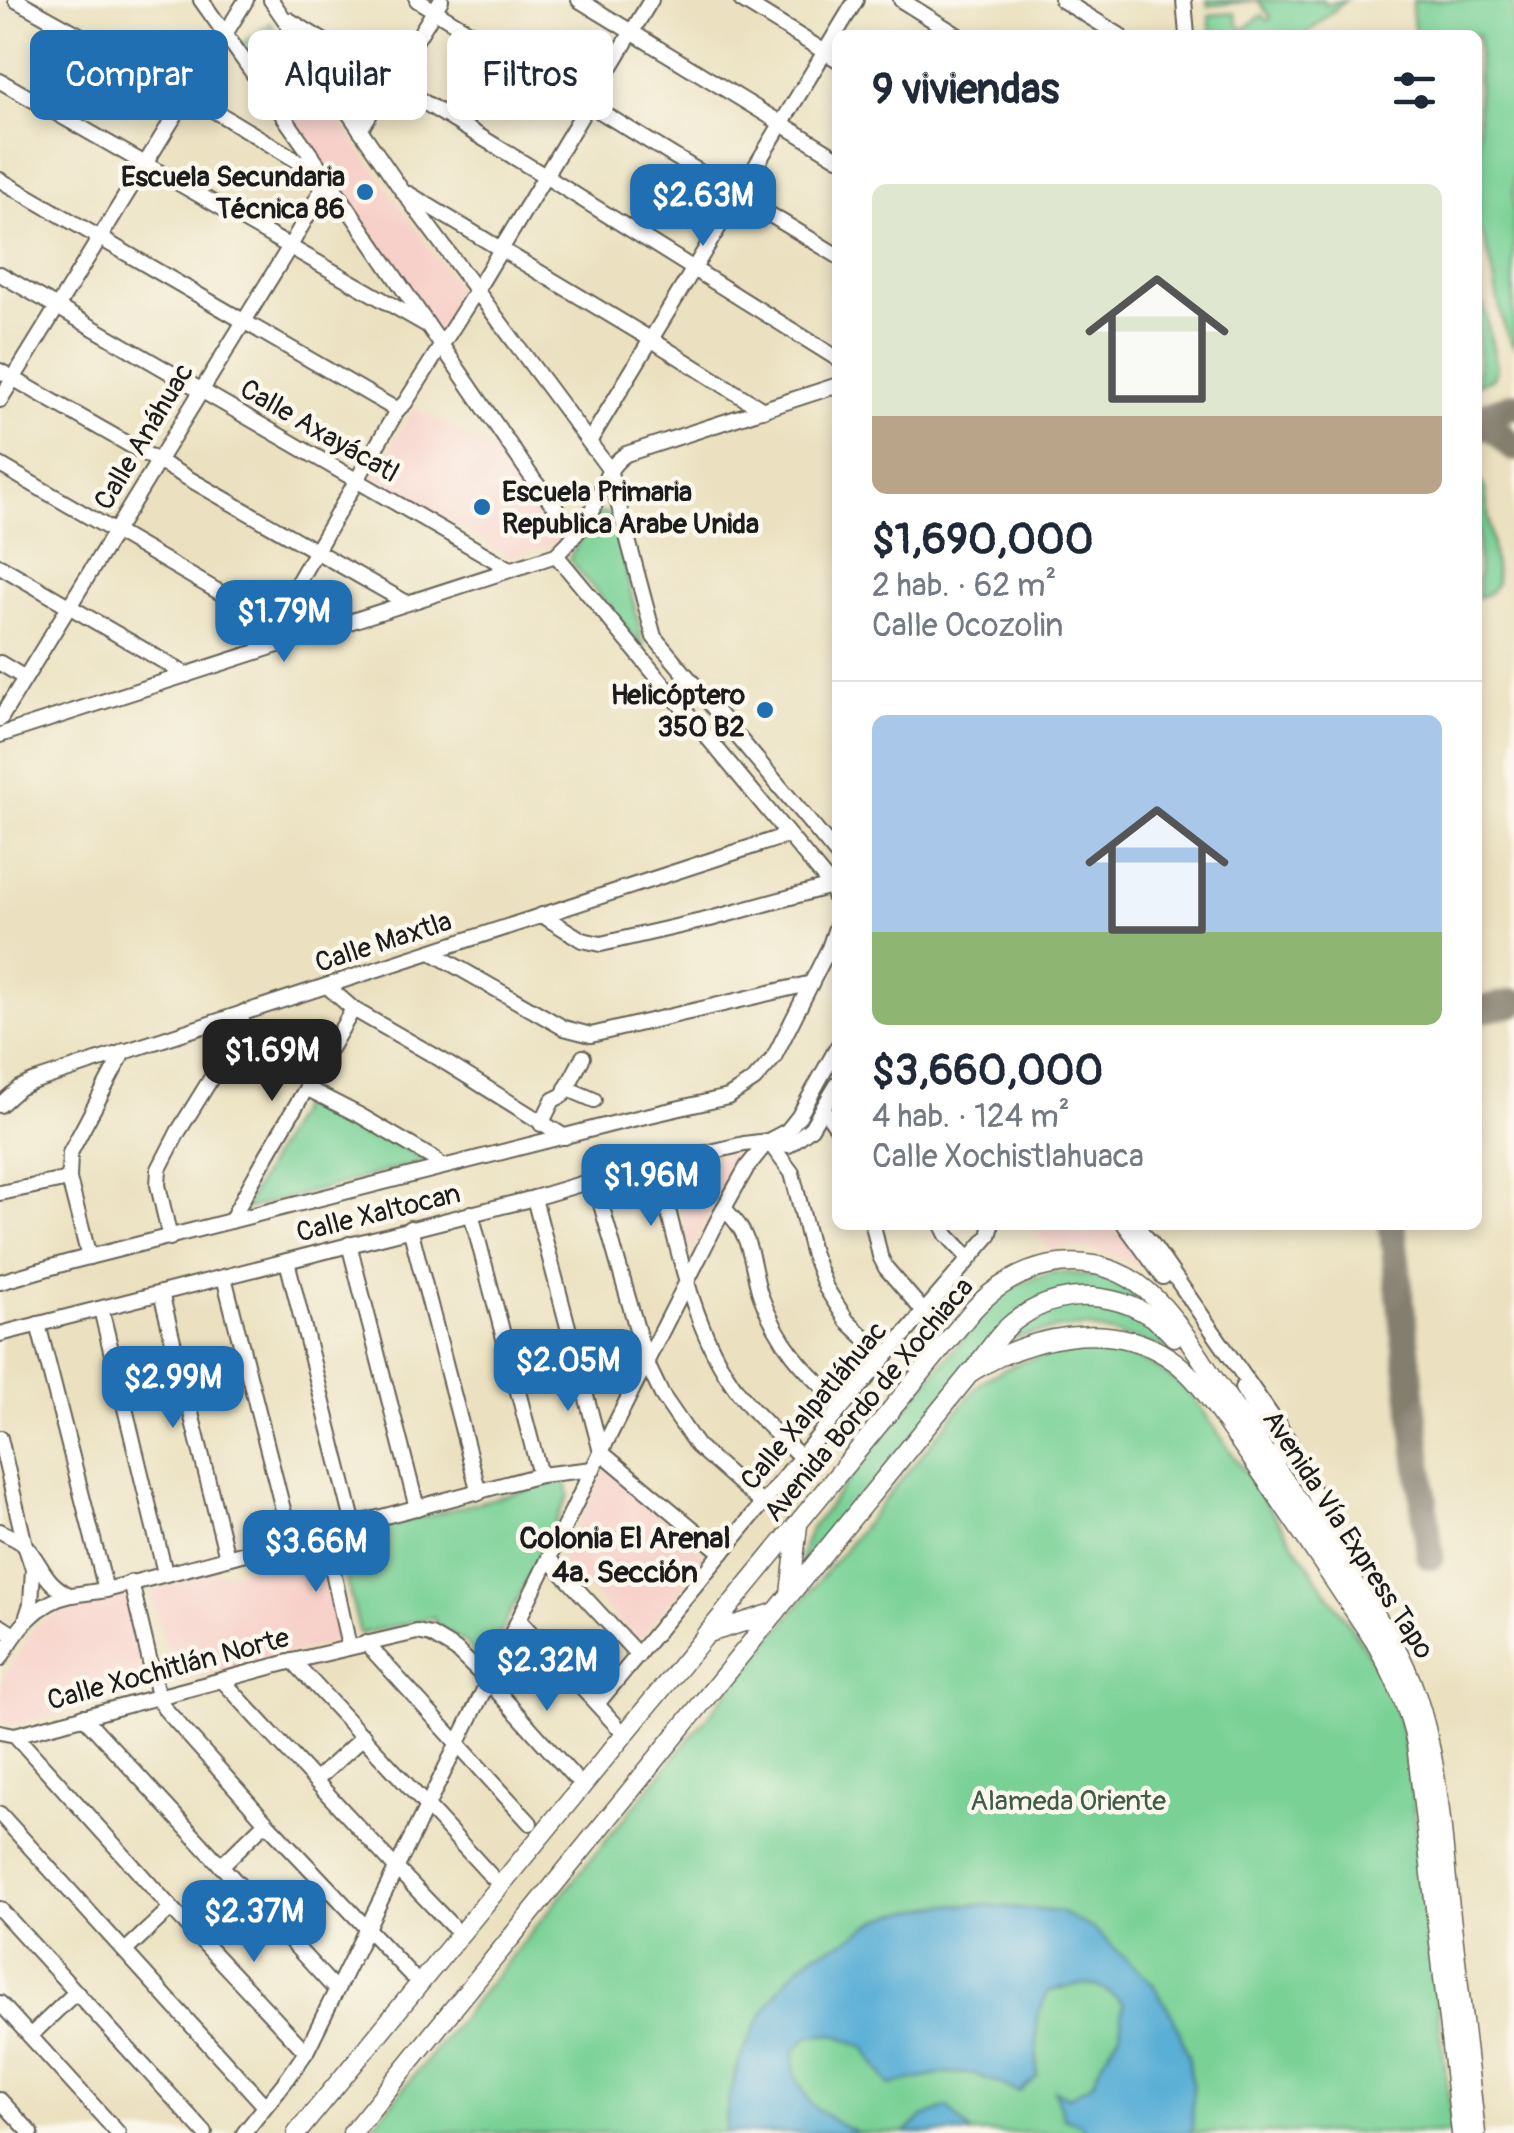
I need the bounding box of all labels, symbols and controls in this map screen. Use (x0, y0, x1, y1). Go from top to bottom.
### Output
chip: Comprar (30, 30, 228, 120)
chip: Alquilar (248, 30, 427, 120)
chip: Filtros (447, 30, 613, 120)
icon: filters (1387, 63, 1442, 118)
text: 9 viviendas (872, 64, 1059, 116)
place label: Escuela Secundaria Técnica 86 (121, 160, 345, 227)
pin: $2.63M (622, 164, 784, 249)
text: $2.63M (652, 176, 754, 216)
marker: Escuela Secundaria Técnica 86 (354, 181, 376, 203)
icon: home (1067, 249, 1247, 429)
street label: Calle Anáhuac (87, 357, 202, 517)
street label: Calle Axayácatl (233, 372, 405, 491)
place label: Escuela Primaria Republica Arabe Unida (502, 475, 759, 542)
marker: Escuela Primaria Republica Arabe Unida (471, 496, 493, 518)
text: $1,690,000 (872, 514, 1093, 566)
text: 2 hab. · 62 m² (872, 566, 1056, 606)
pin: $1.79M (203, 580, 365, 665)
text: $1.79M (237, 592, 331, 632)
text: Calle Ocozolin (872, 606, 1063, 646)
place label: Helicóptero 350 B2 (611, 678, 745, 745)
marker: Helicóptero 350 B2 (754, 699, 776, 721)
icon: home (1067, 780, 1247, 960)
street label: Calle Maxtla (311, 904, 456, 981)
pin: $1.69M (191, 1019, 353, 1104)
text: $1.69M (224, 1031, 320, 1071)
text: $3,660,000 (872, 1045, 1103, 1097)
text: 4 hab. · 124 m² (872, 1097, 1070, 1137)
text: Calle Xochistlahuaca (872, 1137, 1144, 1177)
pin: $1.96M (570, 1144, 732, 1229)
text: $1.96M (603, 1156, 699, 1196)
street label: Calle Xaltocan (293, 1176, 464, 1251)
street label: Avenida Bordo de Xochiaca (757, 1271, 982, 1529)
street label: Calle Xalpatláhuac (733, 1314, 895, 1498)
pin: $2.05M (487, 1329, 649, 1414)
text: $2.05M (516, 1341, 620, 1381)
pin: $2.99M (92, 1346, 254, 1431)
text: $2.99M (124, 1358, 222, 1398)
street label: Avenida Vía Express Tapo (1254, 1404, 1441, 1666)
pin: $3.66M (235, 1510, 397, 1595)
district label: Colonia El Arenal 4a. Sección (519, 1520, 731, 1591)
text: $3.66M (265, 1522, 367, 1562)
street label: Calle Xochitlán Norte (44, 1620, 293, 1719)
pin: $2.32M (466, 1629, 628, 1714)
text: $2.32M (496, 1641, 598, 1681)
park label: Alameda Oriente (970, 1784, 1166, 1819)
pin: $2.37M (173, 1880, 335, 1965)
text: $2.37M (204, 1892, 304, 1932)

